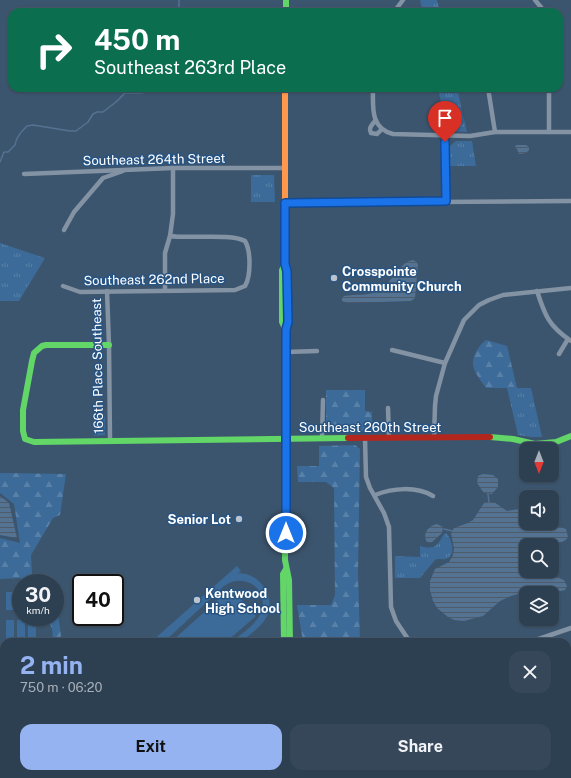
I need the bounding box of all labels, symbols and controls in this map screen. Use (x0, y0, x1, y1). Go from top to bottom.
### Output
text: 450 m (94, 23, 180, 56)
icon: right (28, 24, 80, 76)
text: Southeast 263rd Place (94, 57, 286, 78)
pin (428, 101, 462, 142)
icon: arrive (434, 107, 456, 129)
street label: Southeast 264th Street (82, 151, 226, 168)
place label: Crosspointe Community Church (342, 264, 462, 294)
street label: Southeast 262nd Place (83, 271, 225, 288)
marker: Crosspointe Community Church (329, 273, 339, 283)
street label: 166th Place Southeast (89, 298, 106, 434)
street label: Southeast 260th Street (299, 420, 441, 435)
north arrow (519, 442, 559, 482)
map controls (519, 442, 559, 626)
button: sound (519, 490, 559, 530)
place label: Senior Lot (168, 512, 231, 527)
position arrow (265, 512, 307, 554)
marker: Senior Lot (234, 514, 244, 524)
button: search (519, 538, 559, 578)
speed limit sign: 40 (72, 574, 124, 626)
text: 30 (25, 583, 51, 607)
place label: Kentwood High School (205, 586, 280, 616)
button: layers (519, 586, 559, 626)
marker: Kentwood High School (192, 595, 202, 605)
text: km/h (26, 604, 50, 616)
text: 2 min (20, 651, 83, 679)
button: close (509, 651, 551, 693)
text: 750 m · 06:20 (20, 680, 103, 695)
button: Exit (20, 724, 282, 770)
button: Share (290, 724, 551, 770)

